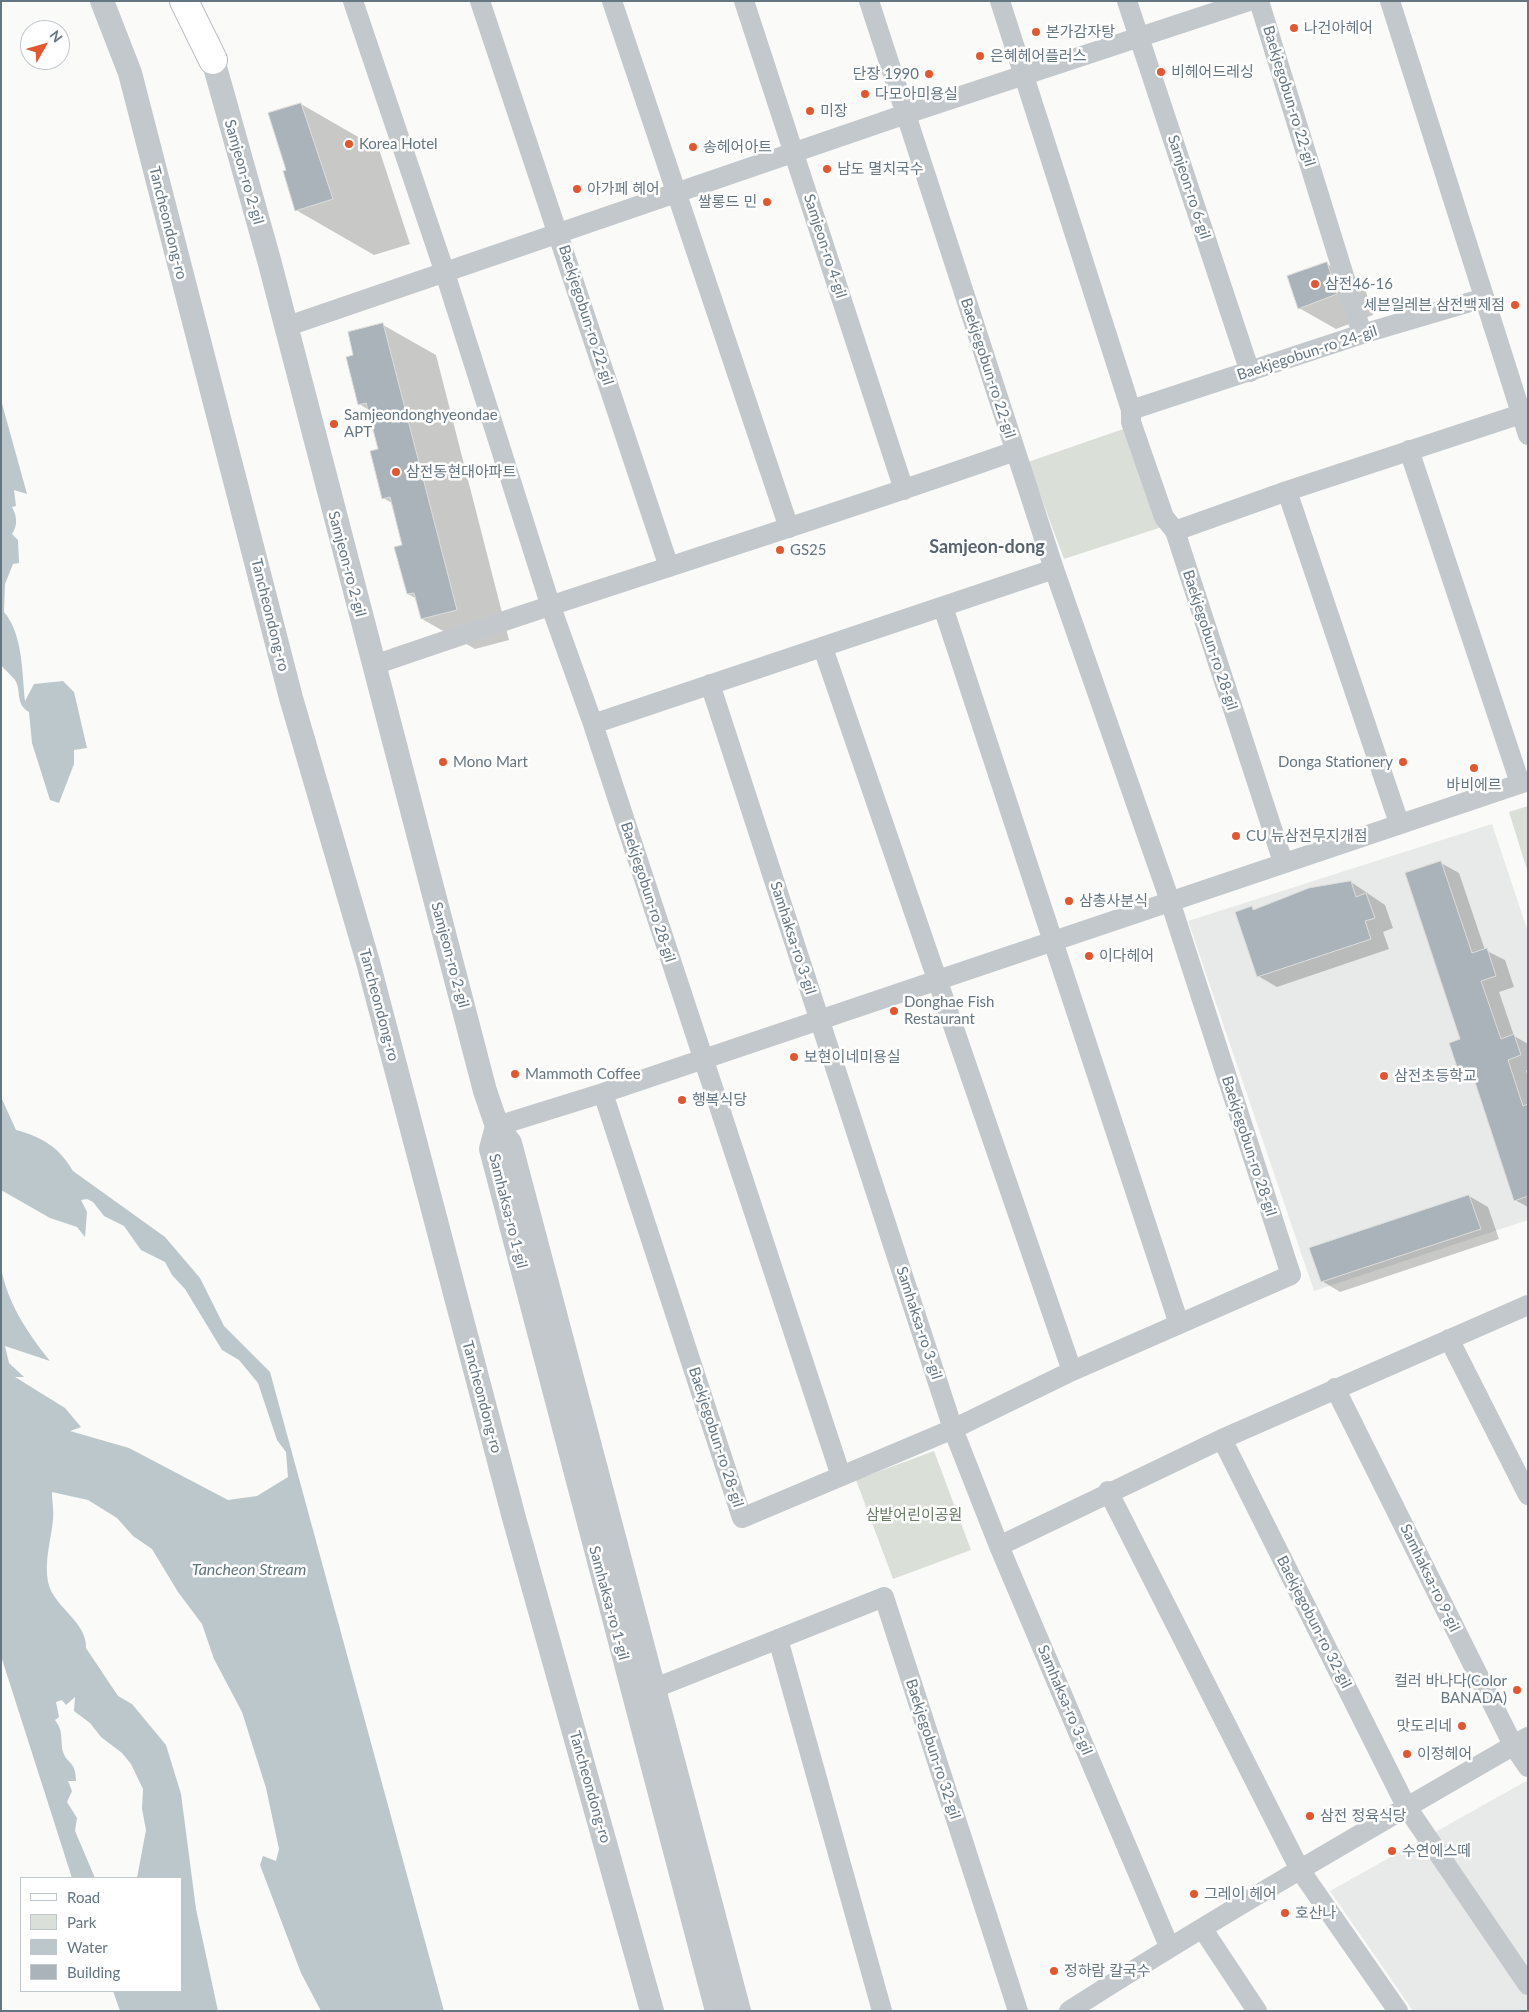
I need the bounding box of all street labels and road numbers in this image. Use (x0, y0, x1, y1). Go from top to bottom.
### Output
street label: Baekjegobun-ro 22-gil (1259, 23, 1319, 169)
street label: Samjeon-ro 2-gil (220, 117, 268, 227)
street label: Samjeon-ro 6-gil (1164, 133, 1214, 241)
street label: Tancheondong-ro (145, 165, 191, 281)
street label: Samjeon-ro 4-gil (800, 192, 850, 300)
street label: Baekjegobun-ro 22-gil (555, 243, 617, 387)
street label: Baekjegobun-ro 22-gil (957, 296, 1019, 440)
street label: Baekjegobun-ro 24-gil (1235, 322, 1379, 384)
street label: Samjeon-ro 2-gil (324, 509, 370, 619)
street label: Tancheondong-ro (247, 557, 293, 673)
street label: Baekjegobun-ro 28-gil (1179, 568, 1241, 712)
street label: Baekjegobun-ro 28-gil (617, 820, 679, 964)
street label: Samhaksa-ro 3-gil (766, 879, 820, 997)
street label: Samjeon-ro 2-gil (427, 900, 473, 1010)
street label: Tancheondong-ro (355, 947, 403, 1063)
street label: Baekjegobun-ro 28-gil (1218, 1074, 1280, 1218)
street label: Samhaksa-ro 1-gil (485, 1152, 531, 1270)
street label: Samhaksa-ro 3-gil (892, 1264, 946, 1382)
street label: Tancheondong-ro (458, 1339, 506, 1455)
street label: Baekjegobun-ro 28-gil (685, 1365, 747, 1509)
street label: Samhaksa-ro 9-gil (1396, 1521, 1464, 1635)
street label: Samhaksa-ro 1-gil (585, 1544, 633, 1662)
street label: Baekjegobun-ro 32-gil (1273, 1553, 1355, 1691)
street label: Samhaksa-ro 3-gil (1034, 1642, 1096, 1758)
street label: Baekjegobun-ro 32-gil (902, 1677, 964, 1821)
street label: Tancheondong-ro (565, 1729, 615, 1845)

